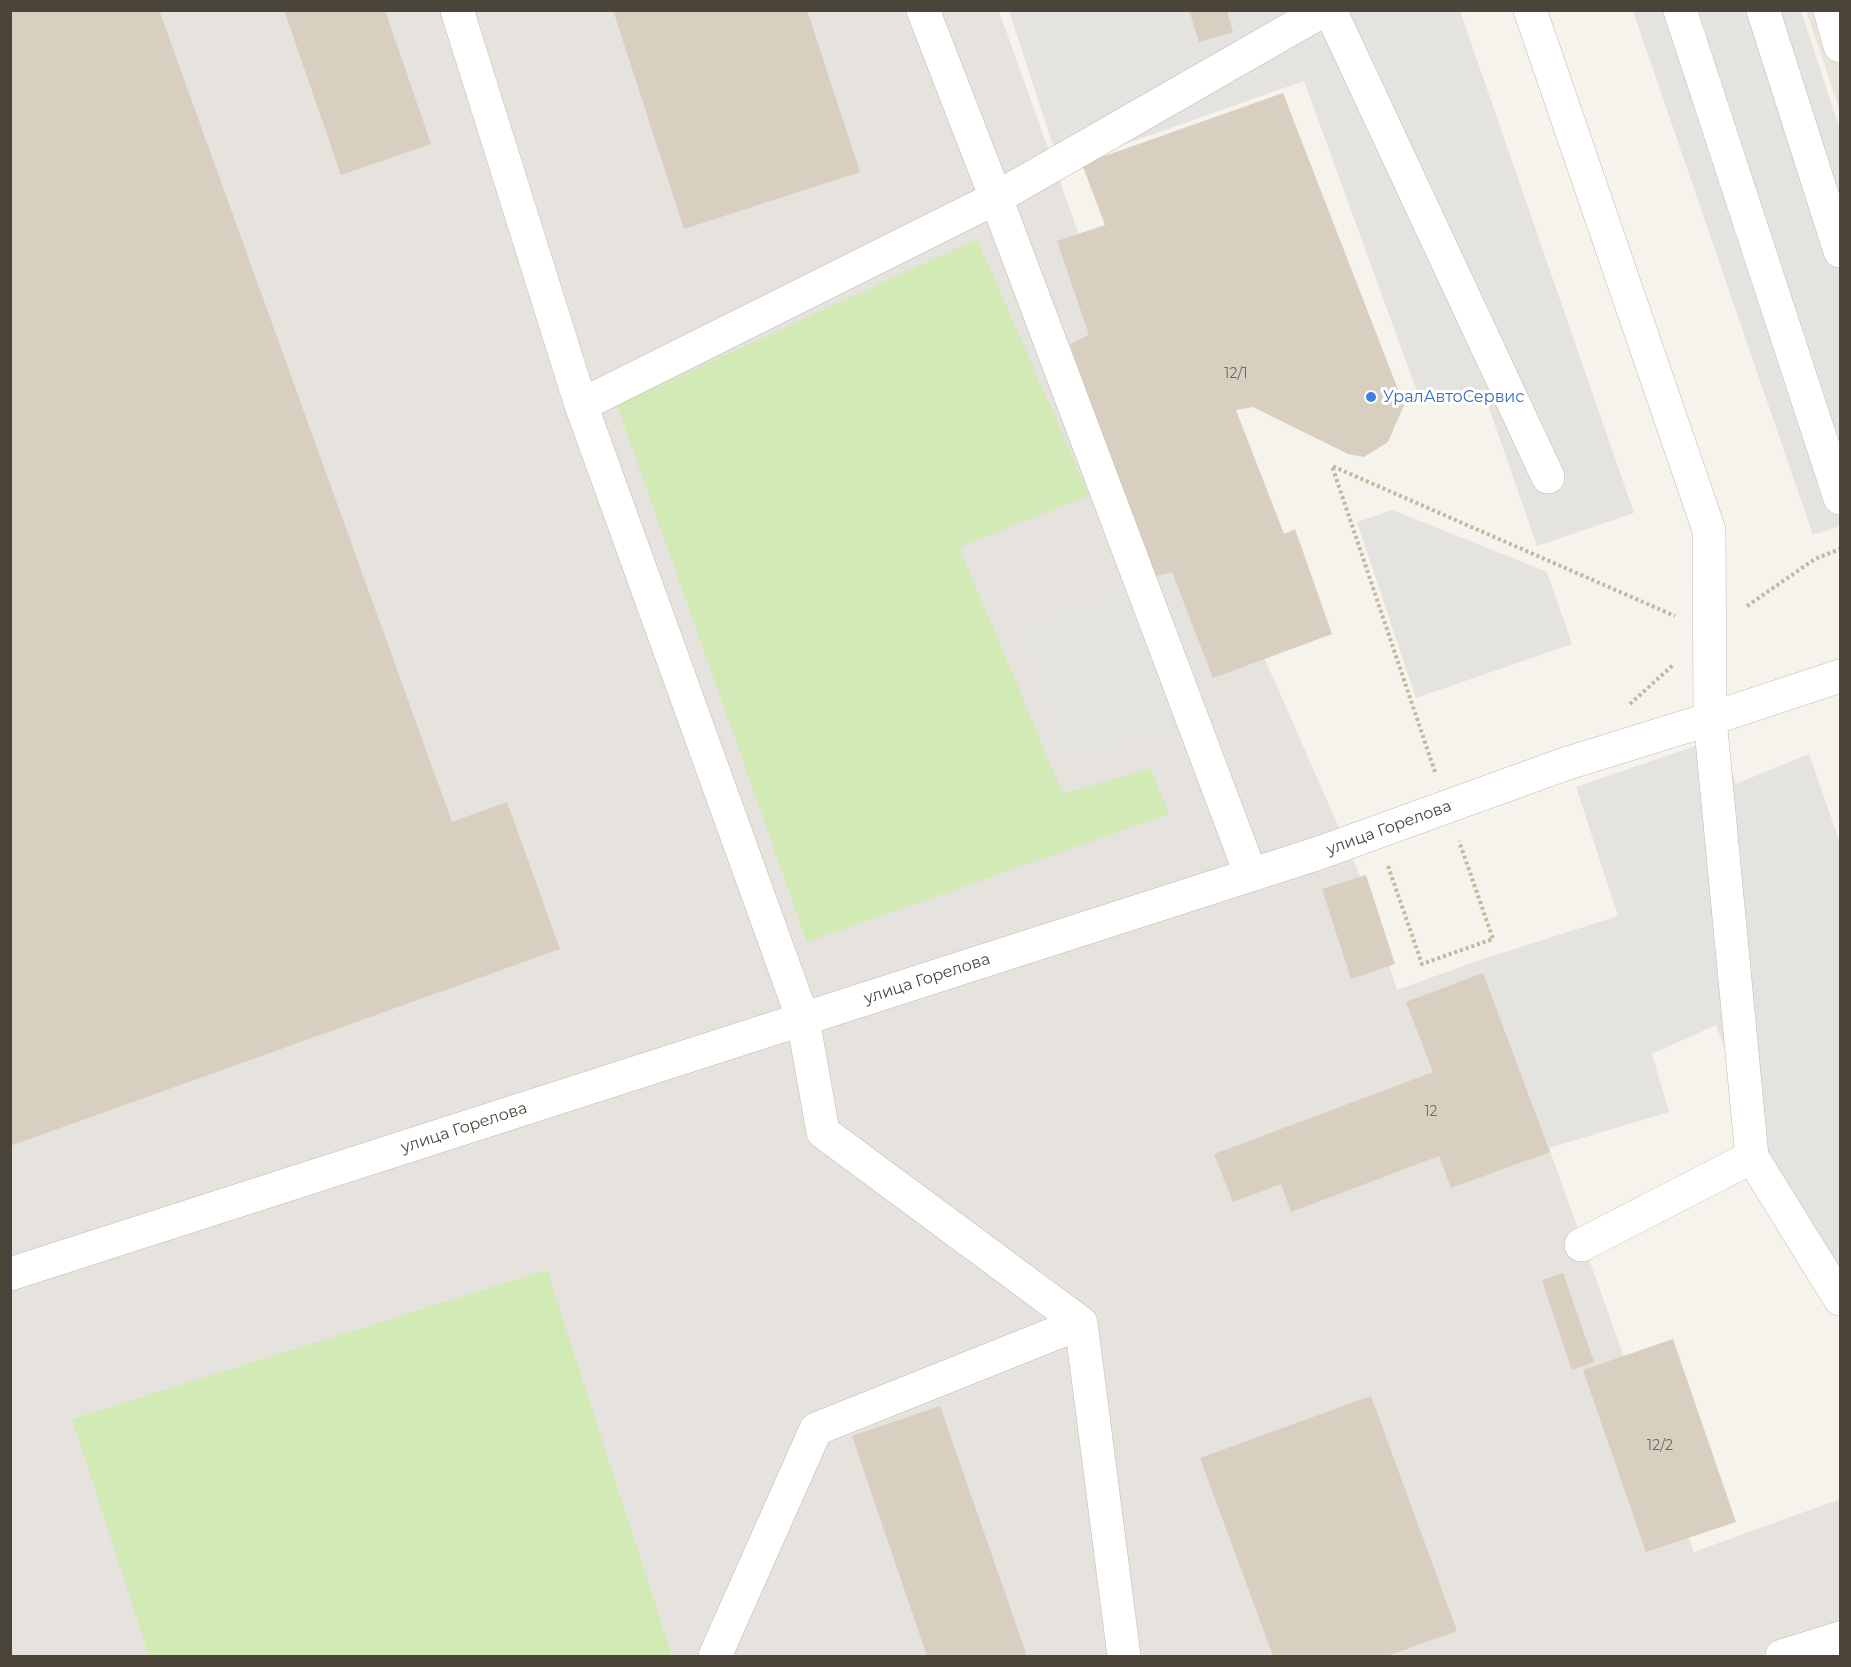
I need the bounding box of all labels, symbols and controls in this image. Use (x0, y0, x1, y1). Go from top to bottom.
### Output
house number: 12/1 (1224, 366, 1248, 382)
place label: УралАвтоСервис (1383, 387, 1524, 407)
marker: УралАвтоСервис (1364, 390, 1378, 404)
street label: улица Горелова (1324, 796, 1454, 860)
street label: улица Горелова (861, 950, 993, 1008)
street label: улица Горелова (398, 1099, 530, 1157)
house number: 12 (1424, 1104, 1438, 1120)
house number: 12/2 (1647, 1438, 1673, 1454)

